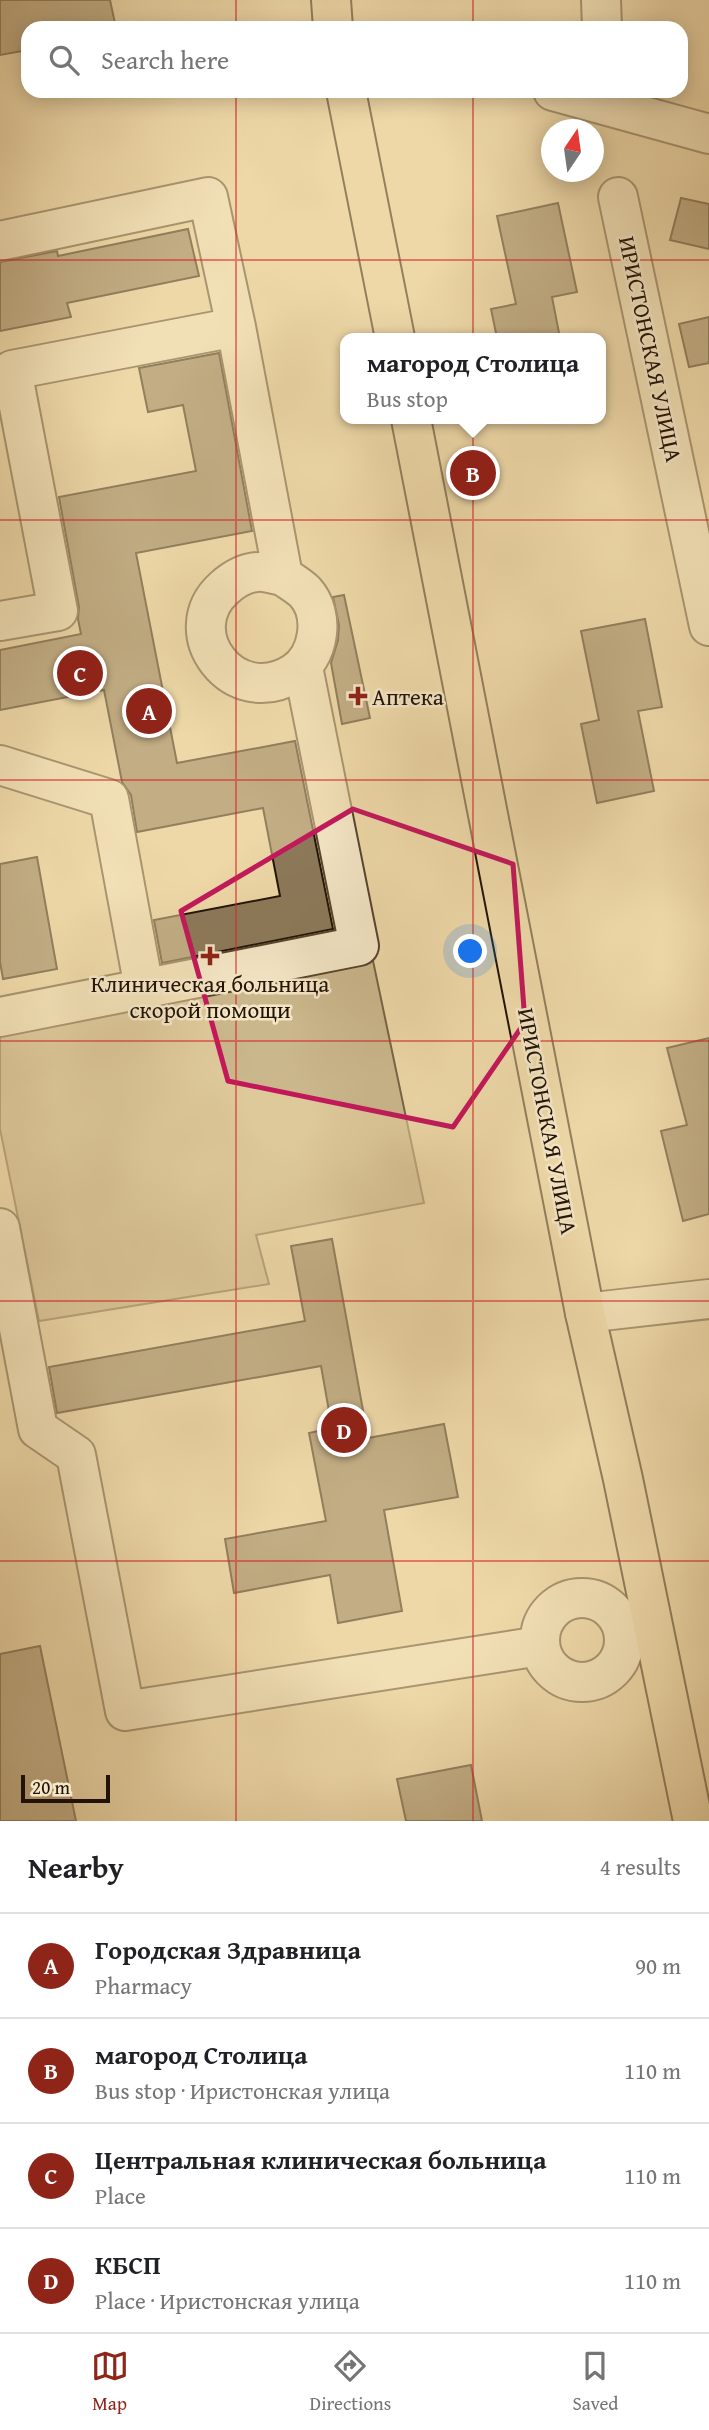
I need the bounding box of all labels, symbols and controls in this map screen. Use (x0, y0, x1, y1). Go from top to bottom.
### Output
search box (21, 21, 688, 98)
text: Search here (101, 40, 229, 79)
icon: search (45, 41, 83, 79)
north arrow (541, 119, 604, 182)
street label: ИРИСТОНСКАЯ УЛИЦА (611, 233, 691, 465)
popup (340, 333, 606, 424)
text: магород Столица (367, 343, 579, 382)
text: Bus stop (367, 382, 448, 415)
pin: B (450, 447, 496, 499)
pin: C (57, 647, 103, 699)
place label: Аптека (372, 680, 444, 713)
pin: A (126, 685, 172, 737)
marker: Аптека (350, 688, 366, 704)
your location (453, 934, 487, 968)
marker: Клиническая больница скорой помощи (200, 946, 220, 966)
place label: Клиническая больница скорой помощи (91, 967, 329, 1026)
street label: ИРИСТОНСКАЯ УЛИЦА (510, 1005, 586, 1237)
pin: D (321, 1404, 367, 1456)
scale bar (21, 1772, 110, 1804)
text: 20 m (32, 1773, 70, 1801)
text: Nearby (28, 1845, 124, 1889)
text: 4 results (600, 1850, 681, 1883)
text: Городская Здравница (95, 1930, 361, 1969)
text: A (44, 1949, 58, 1982)
text: 90 m (635, 1949, 681, 1982)
text: Pharmacy (95, 1969, 192, 2002)
text: магород Столица (95, 2035, 308, 2074)
text: B (44, 2054, 58, 2087)
text: 110 m (624, 2054, 681, 2087)
text: Bus stop · Иристонская улица (95, 2074, 390, 2107)
text: Центральная клиническая больница (95, 2140, 546, 2179)
text: C (44, 2159, 58, 2192)
text: 110 m (624, 2159, 681, 2192)
text: Place (95, 2179, 146, 2212)
text: КБСП (95, 2245, 161, 2284)
text: D (44, 2264, 58, 2297)
text: 110 m (624, 2264, 681, 2297)
text: Place · Иристонская улица (95, 2284, 360, 2317)
tab: Map (91, 2347, 129, 2417)
tab: Directions (310, 2347, 391, 2417)
tab: Saved (572, 2347, 618, 2417)

